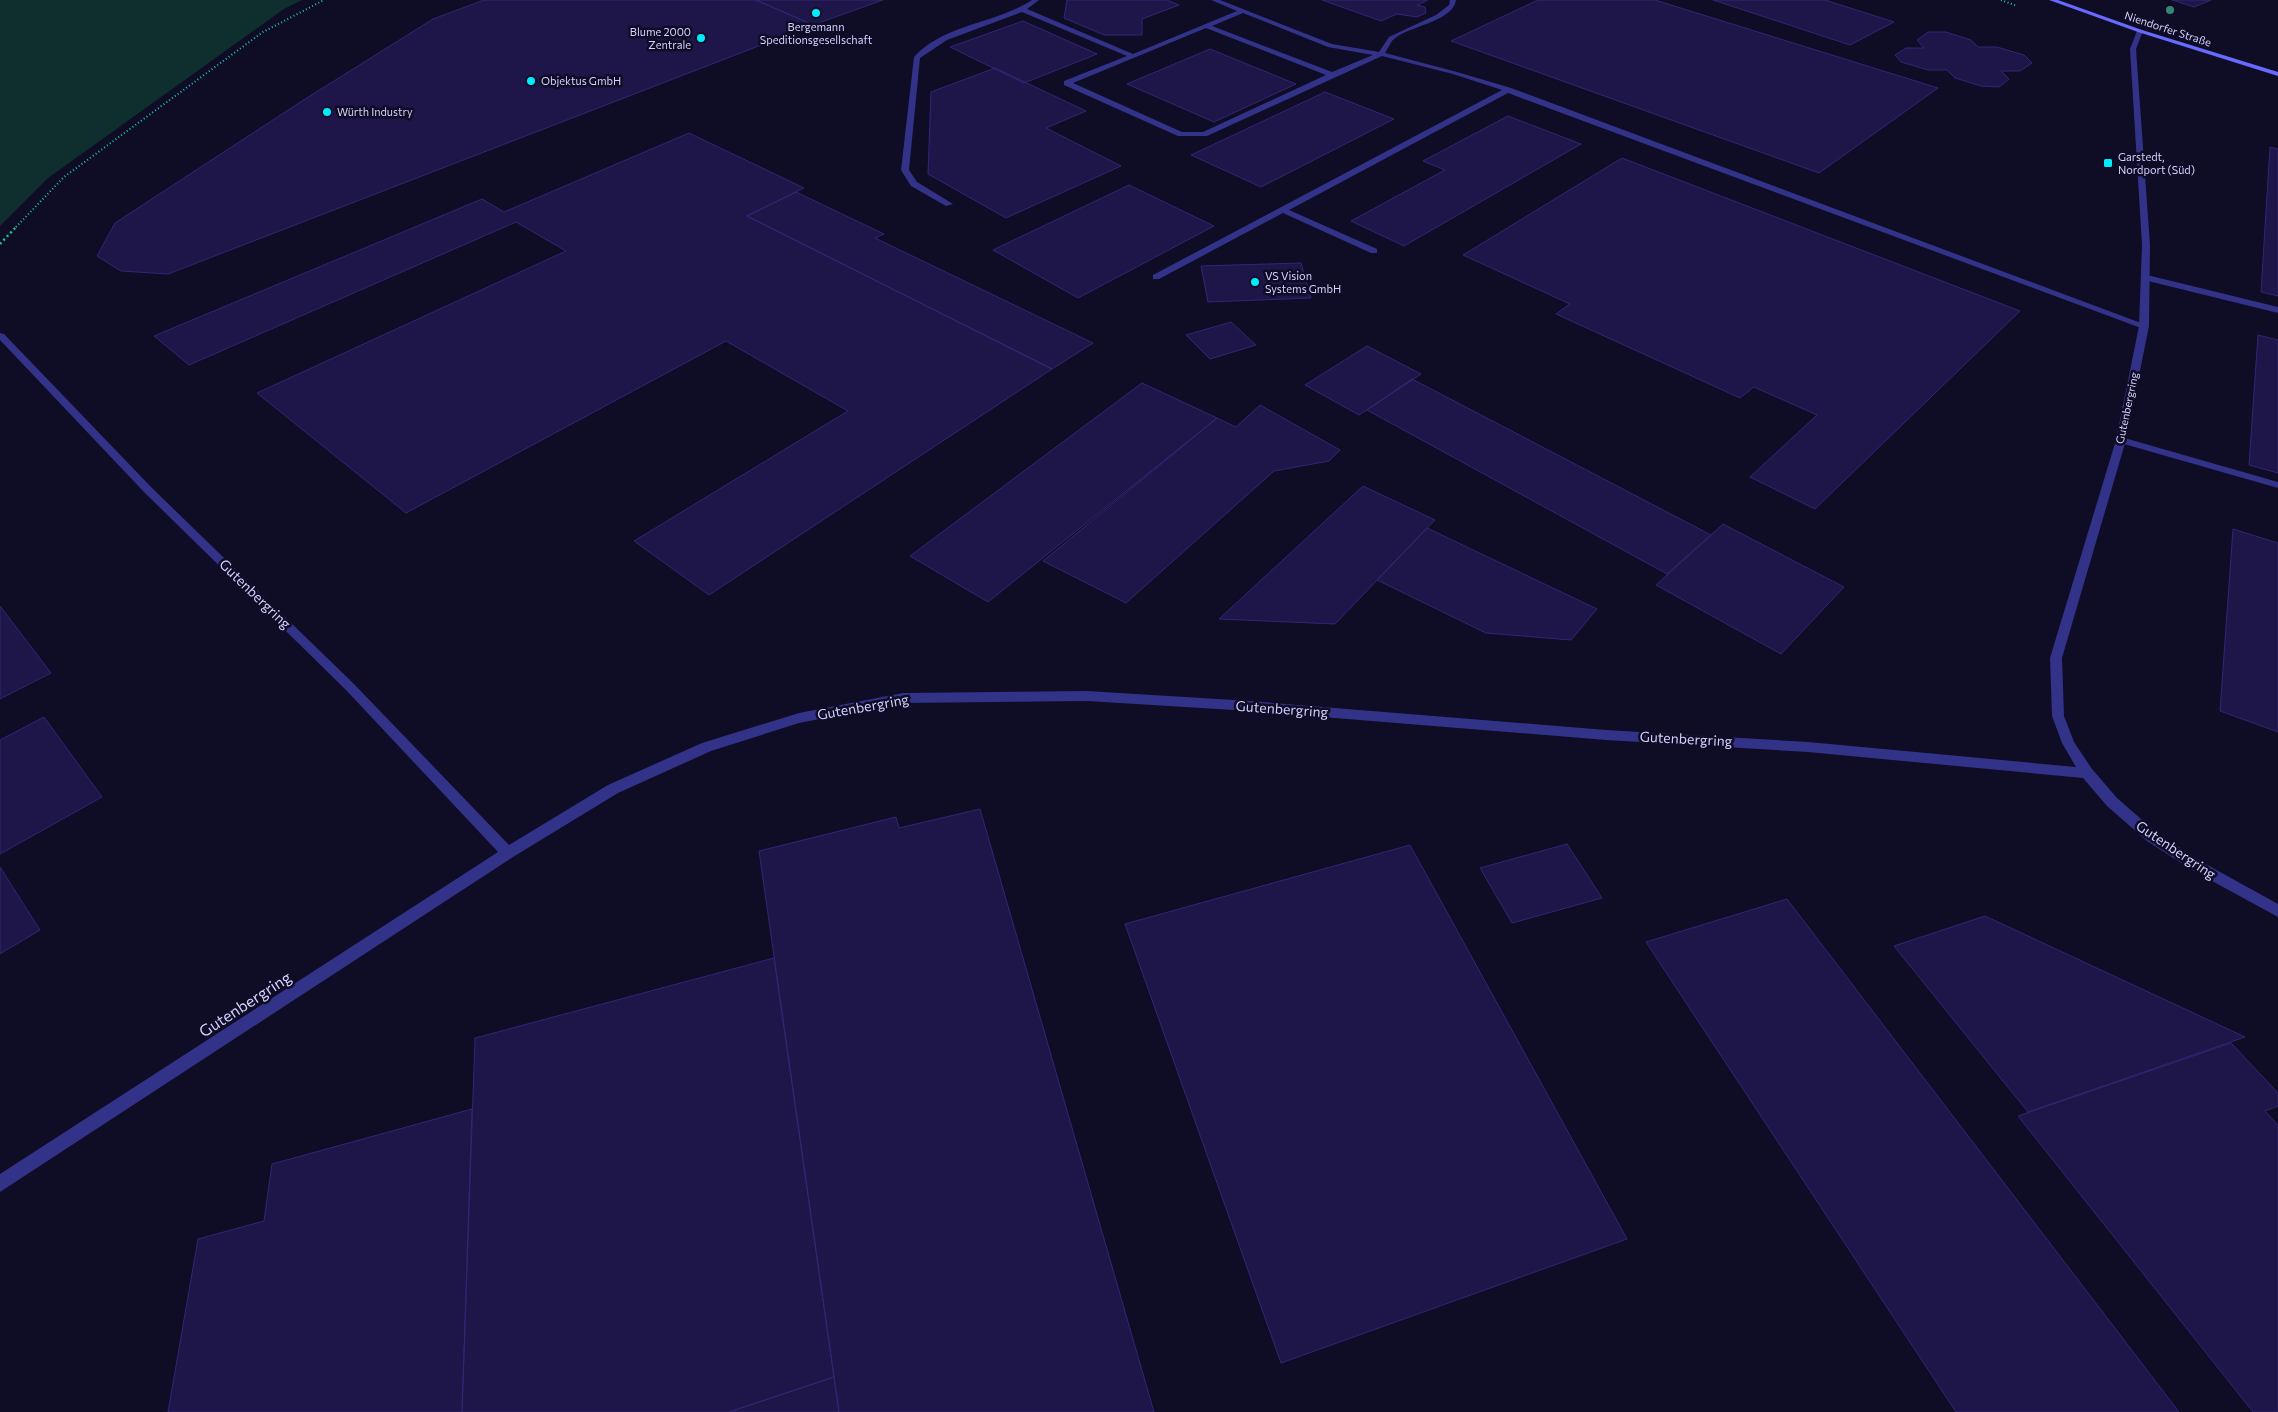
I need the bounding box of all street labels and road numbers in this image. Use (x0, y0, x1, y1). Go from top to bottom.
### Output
street label: Niendorfer Straße (2123, 8, 2213, 49)
street label: Gutenbergring (2113, 371, 2140, 445)
street label: Gutenbergring (216, 555, 295, 632)
street label: Gutenbergring (816, 690, 910, 723)
street label: Gutenbergring (1235, 697, 1329, 720)
street label: Gutenbergring (1639, 728, 1733, 749)
street label: Gutenbergring (2133, 817, 2220, 883)
street label: Gutenbergring (195, 967, 295, 1040)

